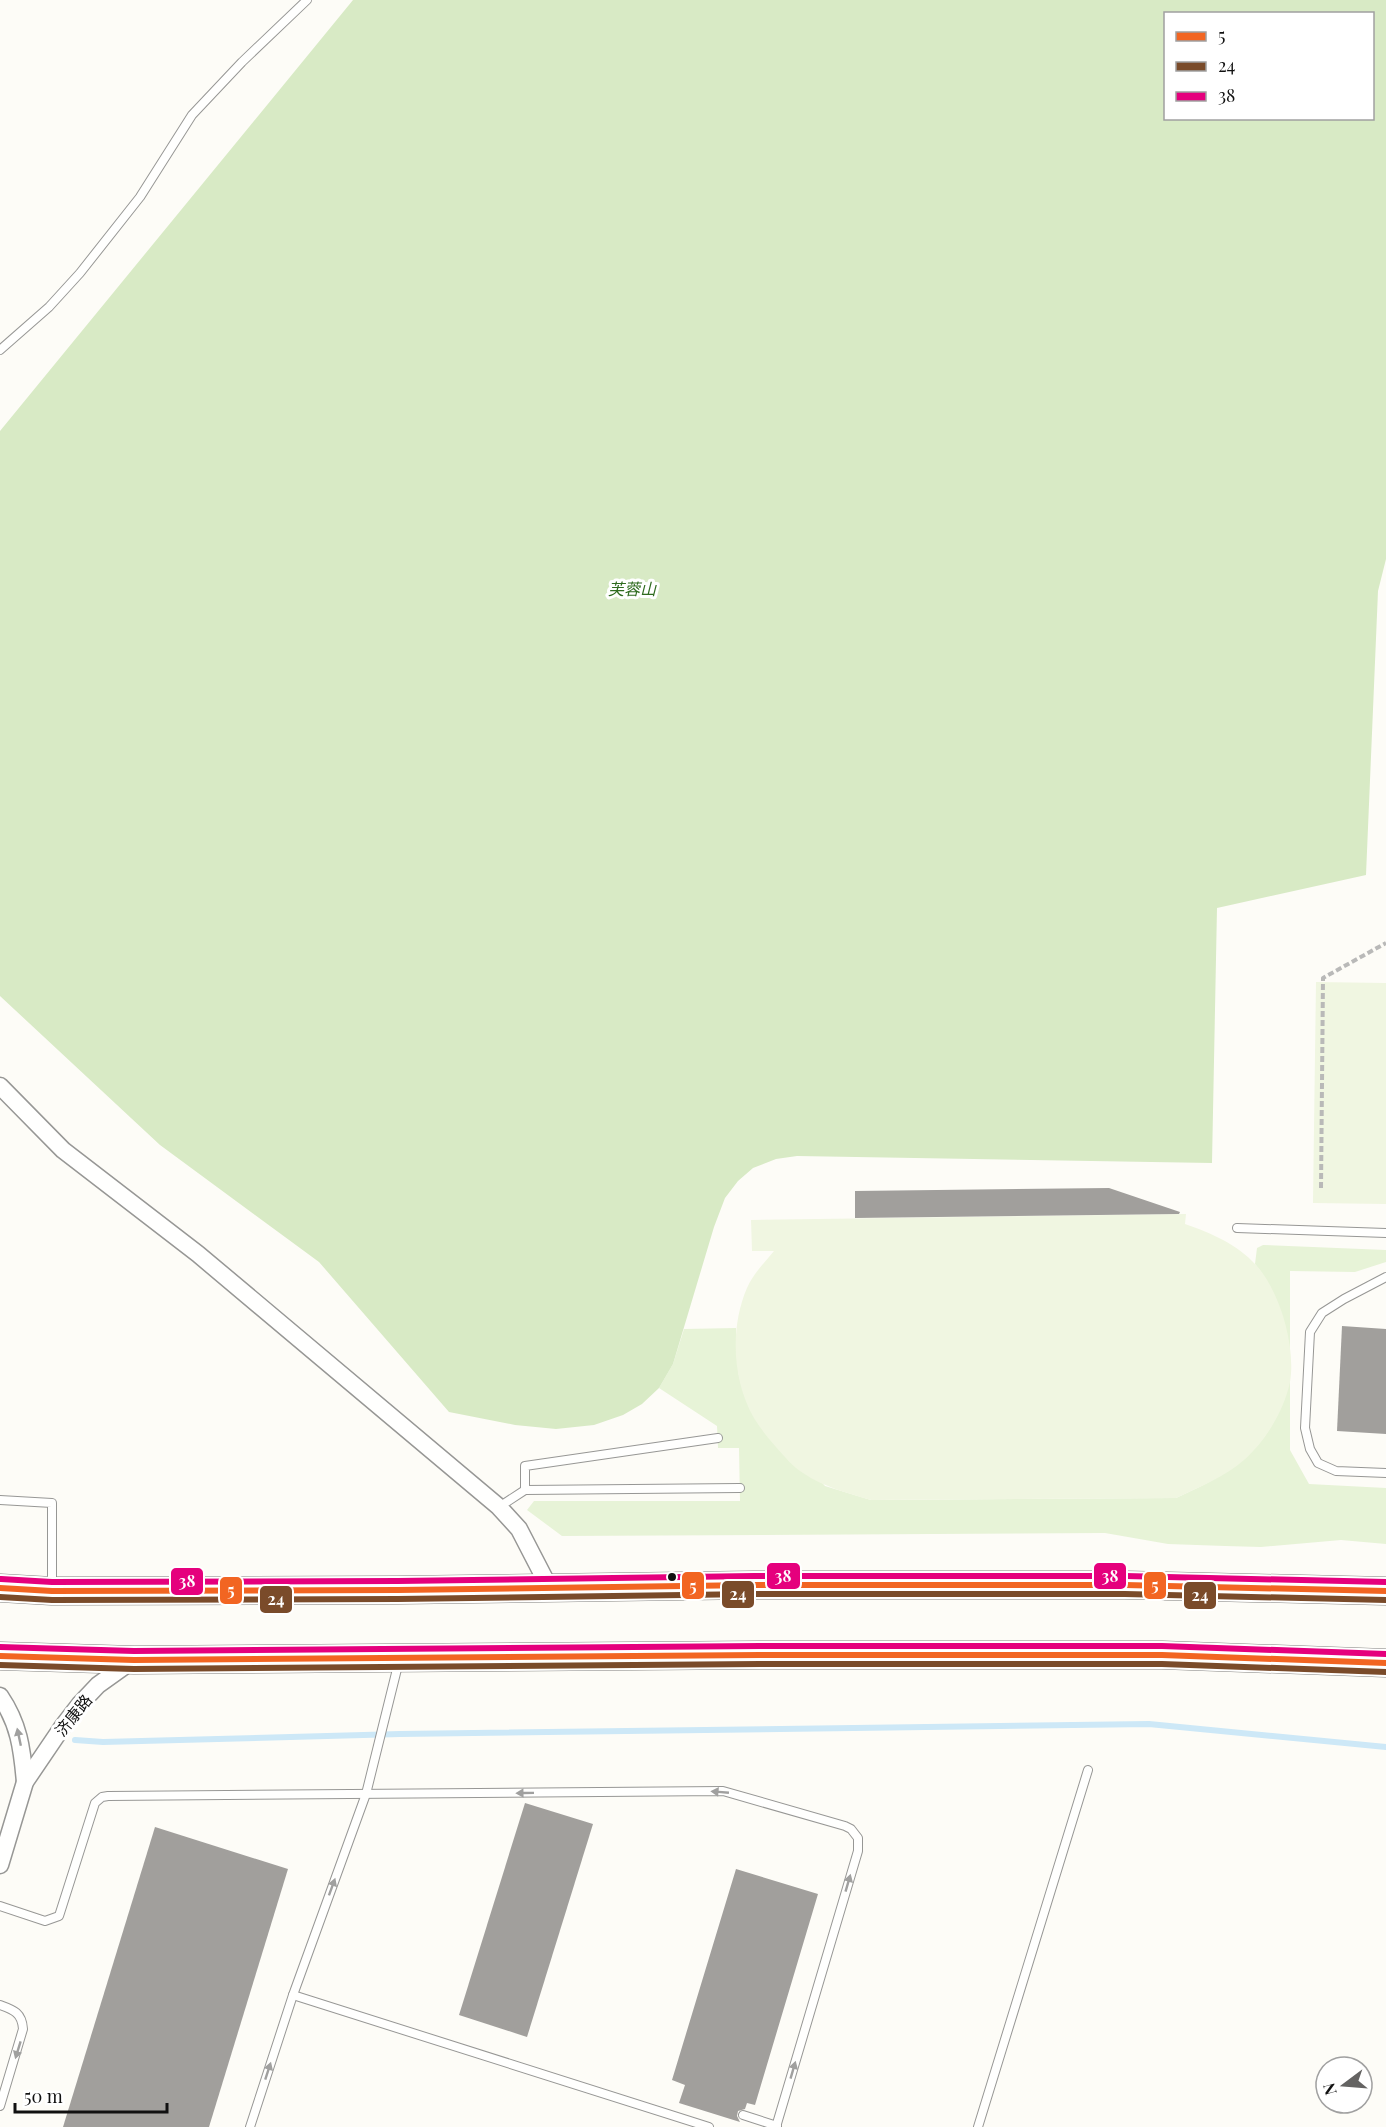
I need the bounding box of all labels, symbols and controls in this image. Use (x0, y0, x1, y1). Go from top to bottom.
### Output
legend (1164, 12, 1374, 120)
text: 5 (1218, 23, 1225, 47)
text: 24 (1218, 53, 1236, 77)
text: 38 (1218, 83, 1235, 107)
park label: 芙蓉山 (608, 578, 657, 599)
line badge: 38 (766, 1562, 801, 1590)
line badge: 38 (1093, 1562, 1127, 1590)
text: 38 (775, 1565, 791, 1586)
text: 38 (1102, 1565, 1118, 1586)
line badge: 38 (170, 1567, 204, 1596)
text: 38 (179, 1570, 195, 1591)
unlabelled marker (666, 1571, 678, 1583)
line badge: 5 (681, 1571, 705, 1600)
line badge: 5 (1143, 1571, 1167, 1600)
text: 5 (1151, 1574, 1159, 1595)
text: 5 (689, 1575, 697, 1596)
line badge: 5 (219, 1576, 243, 1605)
text: 5 (227, 1579, 235, 1600)
line badge: 24 (721, 1580, 755, 1609)
line badge: 24 (1183, 1581, 1217, 1610)
text: 24 (730, 1583, 746, 1604)
text: 24 (1192, 1584, 1208, 1605)
line badge: 24 (259, 1585, 293, 1614)
text: 24 (268, 1588, 284, 1609)
street label: 济康路 (50, 1690, 96, 1740)
one-way arrow (14, 1727, 23, 1746)
one-way arrow (710, 1787, 729, 1797)
one-way arrow (515, 1788, 534, 1798)
one-way arrow (844, 1874, 853, 1892)
one-way arrow (328, 1878, 338, 1896)
one-way arrow (13, 2041, 22, 2059)
north arrow (1314, 2055, 1374, 2115)
one-way arrow (789, 2061, 798, 2079)
one-way arrow (264, 2062, 274, 2080)
scale bar (15, 2076, 166, 2114)
text: N (1317, 2080, 1341, 2098)
text: 50 m (24, 2084, 63, 2108)

